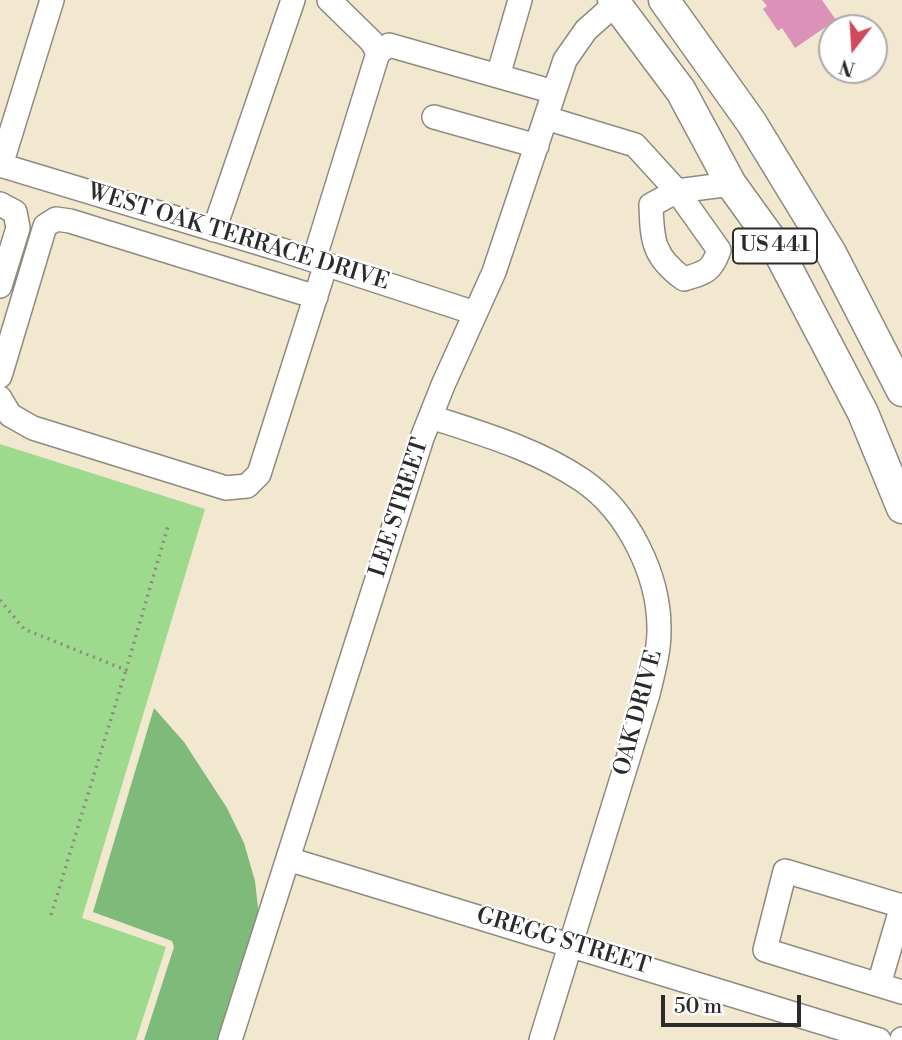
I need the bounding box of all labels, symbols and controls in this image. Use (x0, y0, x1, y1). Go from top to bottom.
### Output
north arrow (818, 14, 888, 84)
text: N (837, 53, 858, 81)
street label: WEST OAK TERRACE DRIVE (84, 179, 392, 297)
road number: US 441 (733, 229, 817, 264)
street label: LEE STREET (365, 435, 435, 581)
street label: OAK DRIVE (609, 647, 669, 779)
street label: GREGG STREET (473, 902, 653, 982)
scale bar (664, 981, 804, 1025)
text: 50 m (674, 994, 722, 1020)

